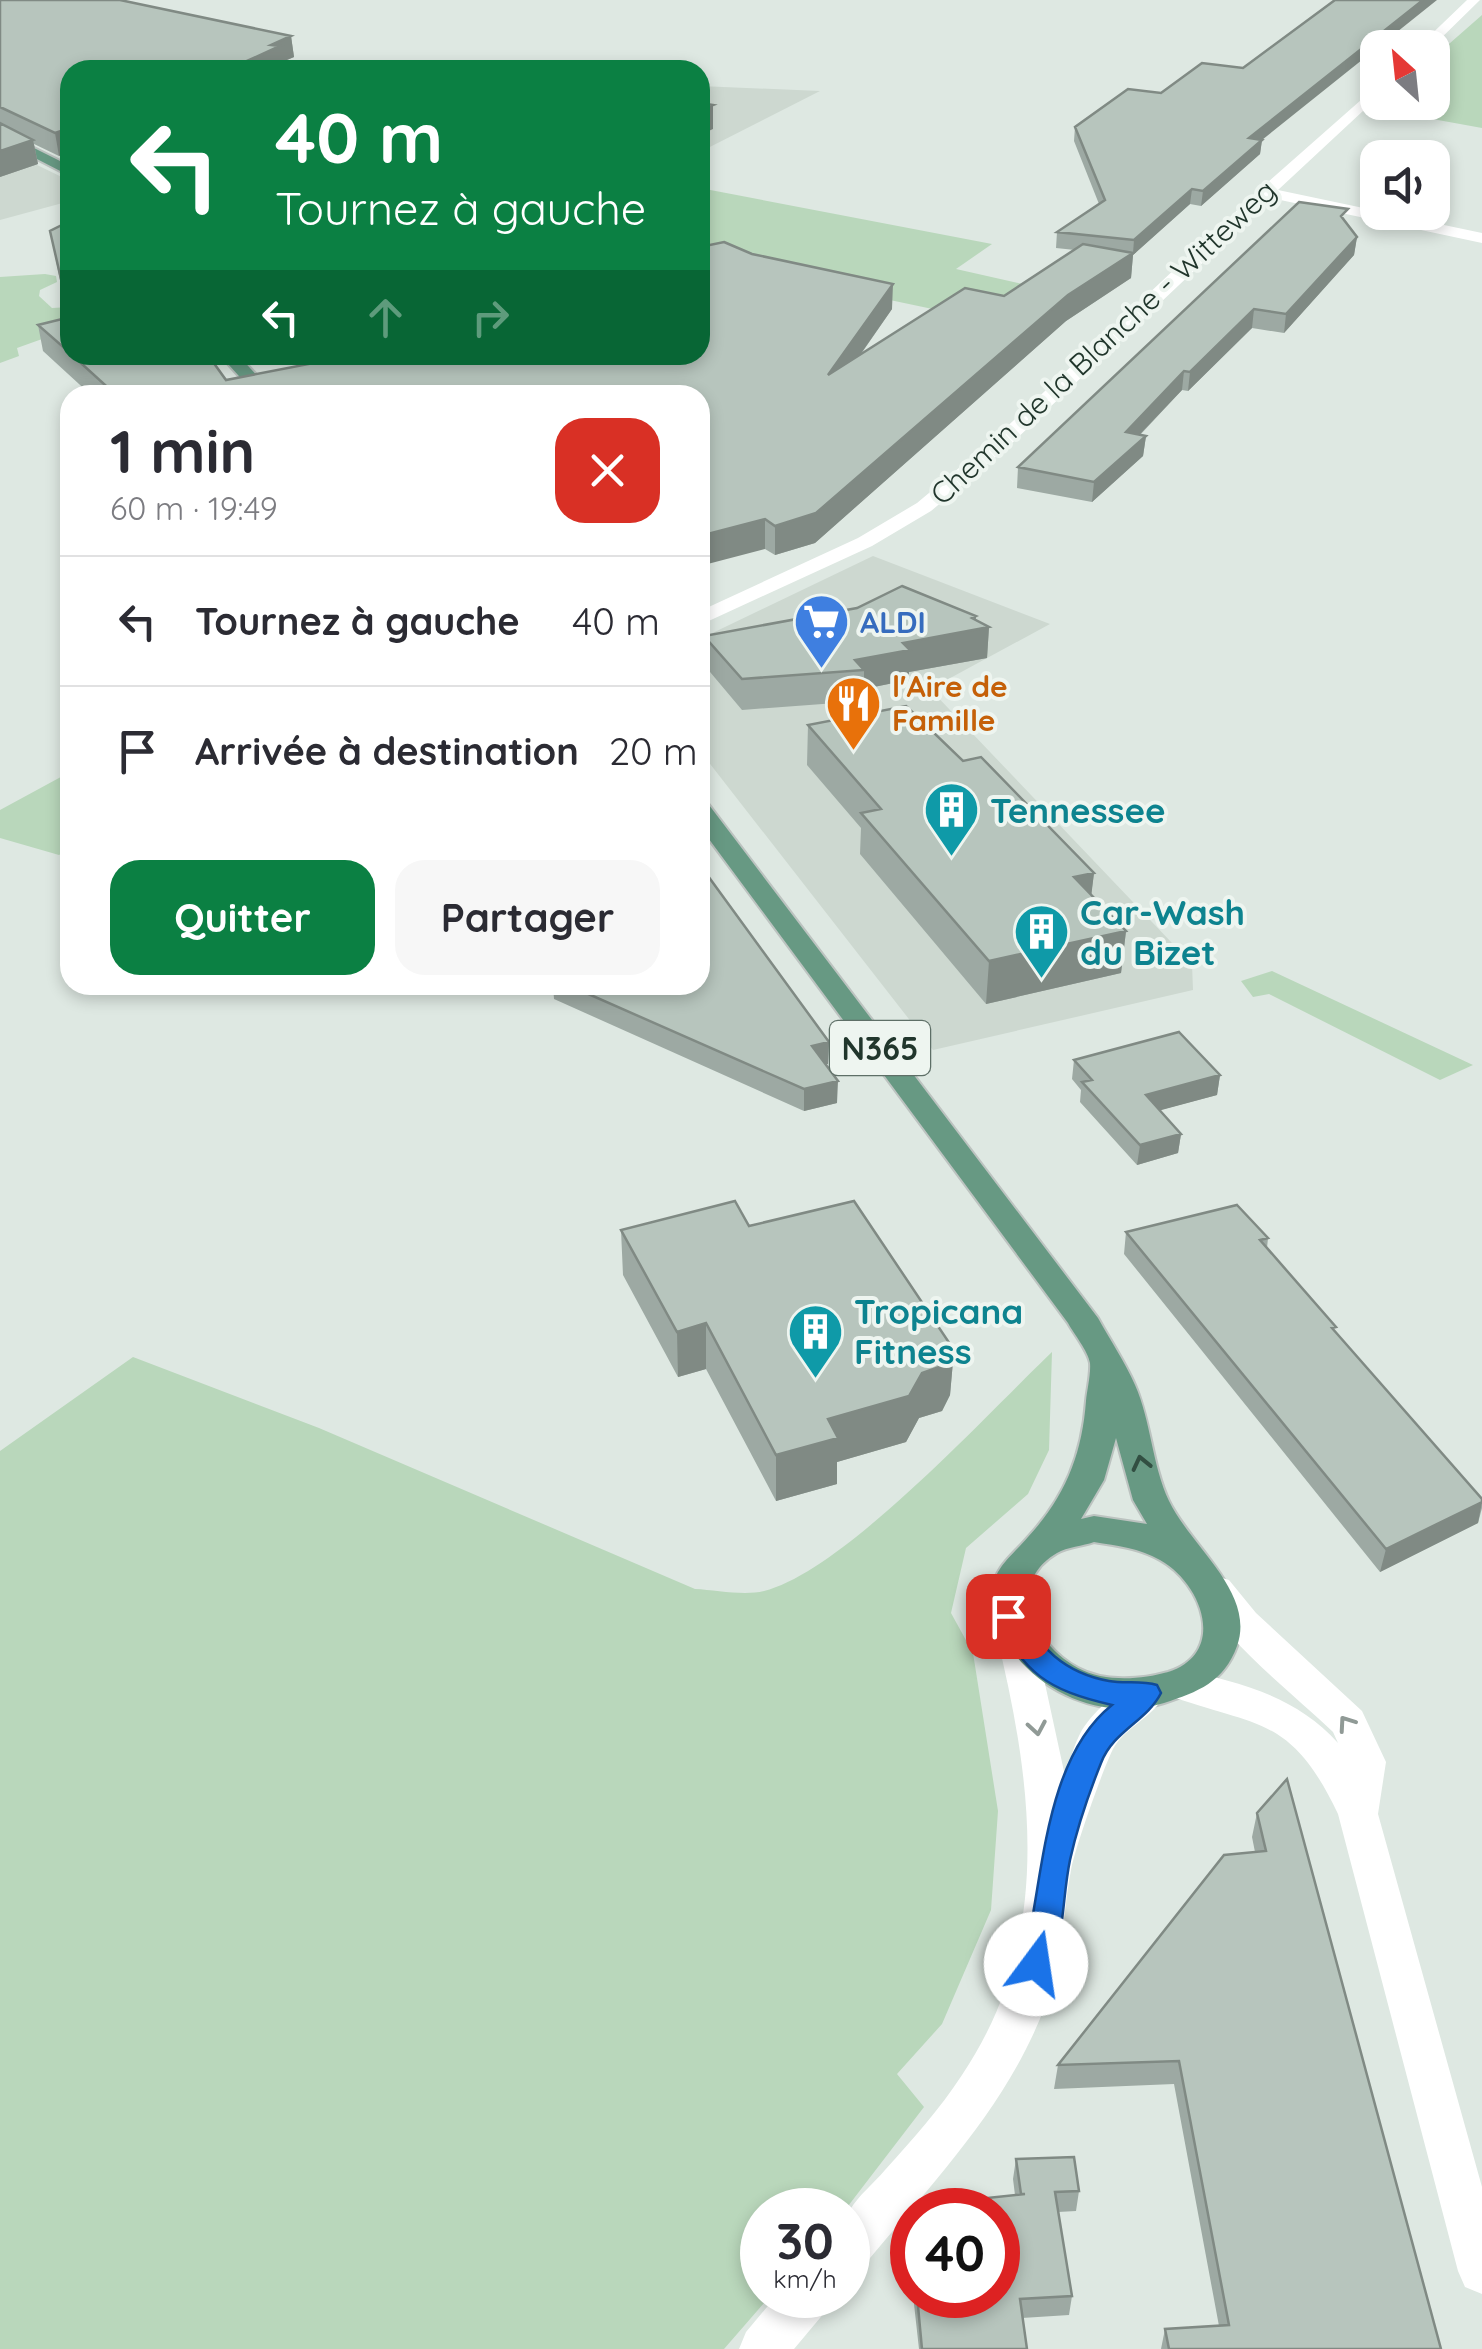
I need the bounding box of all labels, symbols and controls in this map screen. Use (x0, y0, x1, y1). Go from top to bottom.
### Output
north arrow (1360, 30, 1450, 120)
map controls (1360, 30, 1450, 230)
text: 40 m (275, 93, 443, 181)
icon: left (110, 100, 240, 230)
button: sound (1360, 140, 1450, 230)
street label: Chemin de la Blanche - Witteweg (922, 171, 1284, 513)
text: Tournez à gauche (275, 180, 646, 236)
icon: left (253, 290, 308, 345)
icon: ahead (358, 290, 413, 345)
icon: right (463, 290, 518, 345)
text: 1 min (110, 413, 255, 488)
button: close (555, 418, 660, 523)
text: 60 m · 19:49 (110, 488, 278, 528)
supermarket icon: ALDI (791, 592, 851, 671)
icon: left (110, 594, 165, 649)
text: Tournez à gauche (195, 597, 520, 645)
text: 40 m (572, 597, 660, 645)
place label: ALDI (860, 603, 926, 641)
place label: l'Aire de Famille (892, 667, 1008, 739)
restaurant icon: l'Aire de Famille (823, 673, 883, 752)
icon: arrive (110, 724, 165, 779)
text: Arrivée à destination (195, 727, 579, 775)
text: 20 m (609, 727, 698, 775)
building icon: Tennessee (921, 780, 981, 859)
place label: Tennessee (990, 788, 1166, 832)
button: Quitter (110, 860, 375, 975)
button: Partager (395, 860, 660, 975)
place label: Car-Wash du Bizet (1080, 890, 1245, 974)
building icon: Car-Wash du Bizet (1011, 902, 1071, 981)
road number: N365 (830, 1021, 930, 1075)
place label: Tropicana Fitness (854, 1289, 1023, 1373)
building icon: Tropicana Fitness (785, 1301, 845, 1380)
one-way arrow (1132, 1455, 1153, 1472)
pin (966, 1574, 1051, 1659)
icon: arrive (981, 1589, 1036, 1644)
one-way arrow (1340, 1715, 1358, 1734)
one-way arrow (1026, 1720, 1047, 1736)
position arrow (984, 1912, 1088, 2016)
speed limit sign: 40 (890, 2188, 1020, 2318)
text: 30 (776, 2209, 834, 2272)
text: km/h (773, 2263, 837, 2294)

